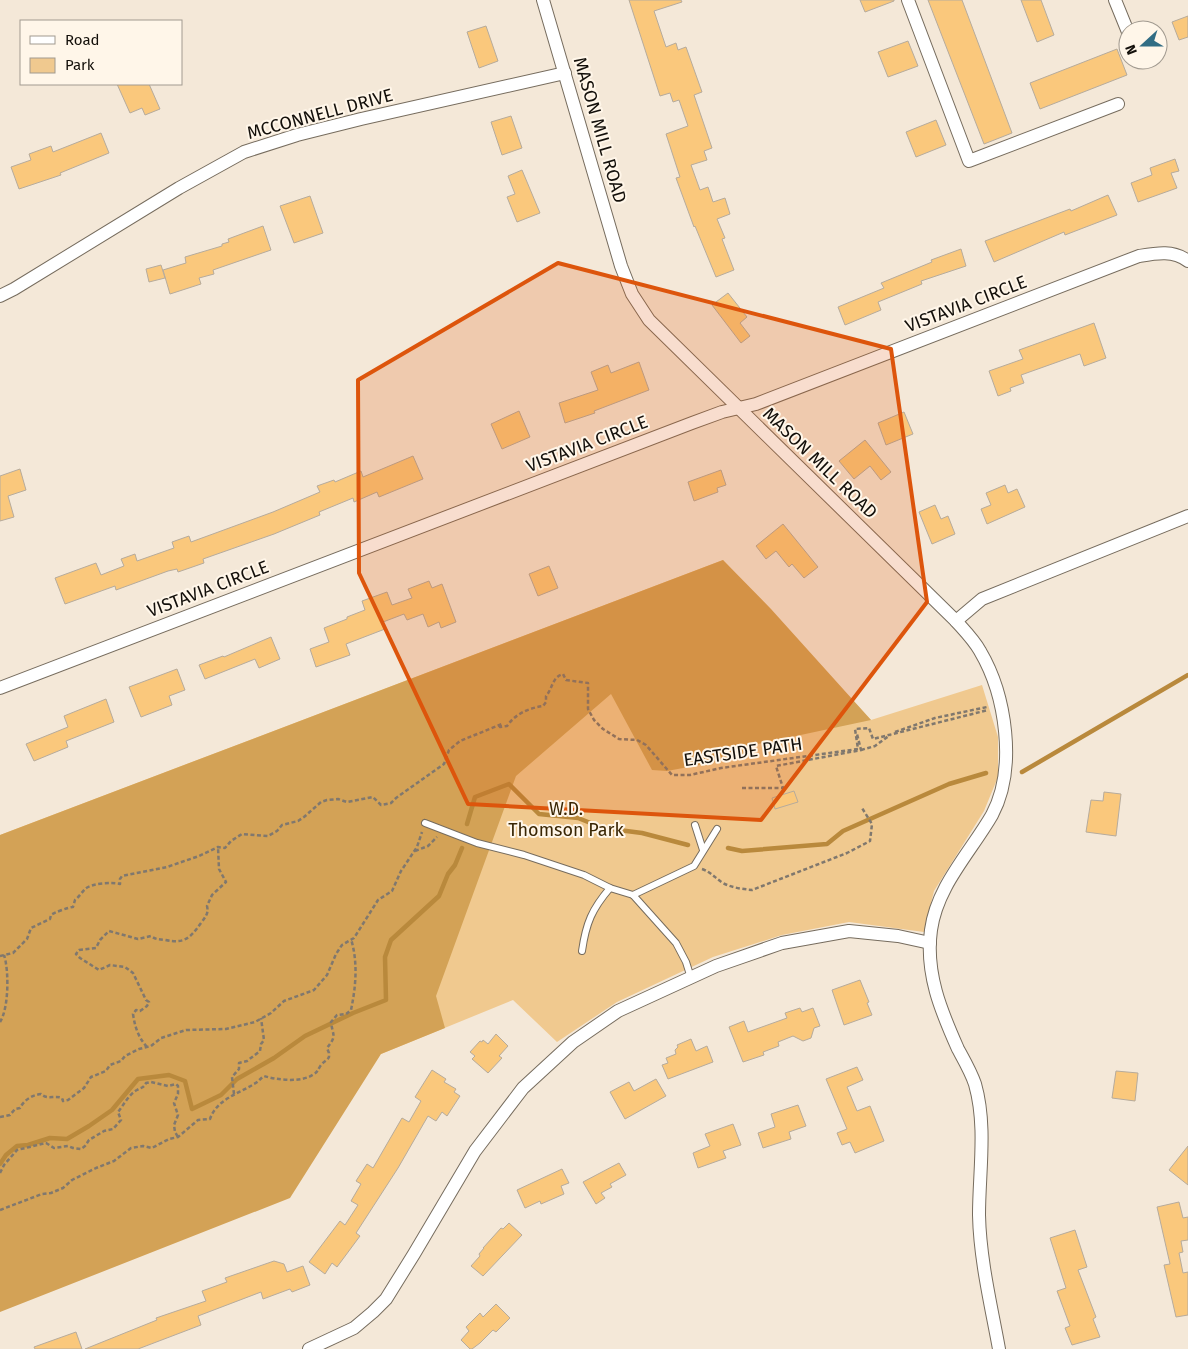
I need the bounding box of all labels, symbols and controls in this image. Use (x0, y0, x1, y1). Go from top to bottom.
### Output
legend (20, 20, 182, 85)
north arrow (1118, 20, 1168, 70)
text: Road (65, 31, 100, 49)
text: N (1122, 42, 1141, 57)
street label: MASON MILL ROAD (569, 55, 631, 205)
text: Park (65, 56, 95, 74)
street label: MCCONNELL DRIVE (245, 84, 395, 144)
street label: VISTAVIA CIRCLE (902, 271, 1030, 337)
street label: MASON MILL ROAD (758, 403, 882, 523)
street label: VISTAVIA CIRCLE (523, 411, 651, 477)
street label: VISTAVIA CIRCLE (144, 556, 272, 622)
street label: EASTSIDE PATH (682, 733, 804, 771)
park label: W.D. Thomson Park (508, 798, 625, 841)

